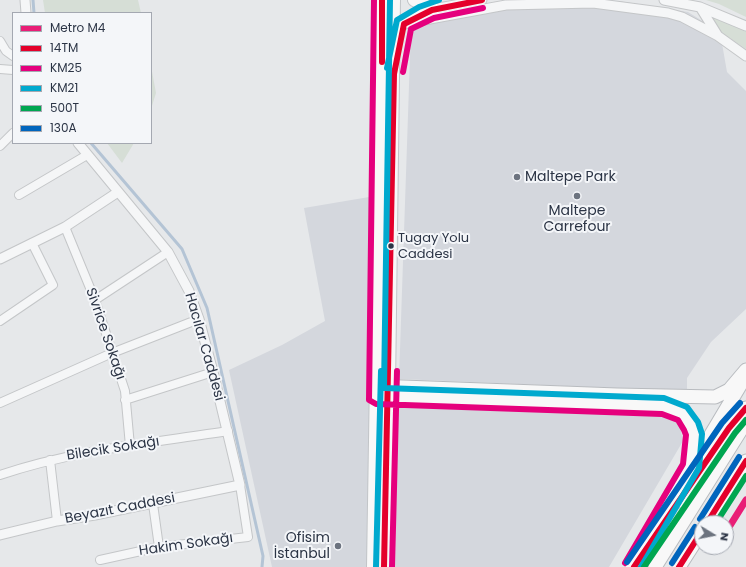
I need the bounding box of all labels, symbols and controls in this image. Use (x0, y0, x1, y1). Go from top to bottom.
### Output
legend (12, 12, 152, 144)
text: Metro M4 (50, 19, 105, 36)
text: 14TM (50, 39, 78, 56)
text: KM25 (50, 59, 82, 76)
text: KM21 (50, 79, 78, 96)
text: 500T (50, 99, 79, 116)
text: 130A (50, 119, 77, 136)
place label: Maltepe Park (525, 169, 616, 185)
marker: Maltepe Park (512, 172, 522, 182)
marker: Maltepe Carrefour (572, 191, 582, 201)
place label: Maltepe Carrefour (543, 203, 611, 236)
place label: Tugay Yolu Caddesi (398, 231, 469, 262)
marker: Tugay Yolu Caddesi (386, 241, 396, 251)
street label: Sivrice Sokağı (81, 286, 129, 382)
street label: Hacılar Caddesi (181, 291, 227, 403)
street label: Bilecik Sokağı (65, 433, 161, 465)
street label: Beyazıt Caddesi (63, 490, 177, 528)
north arrow (694, 515, 734, 555)
street label: Hakim Sokağı (138, 530, 234, 560)
place label: Ofisim İstanbul (274, 530, 330, 562)
text: N (716, 531, 733, 542)
marker: Ofisim İstanbul (333, 541, 343, 551)

